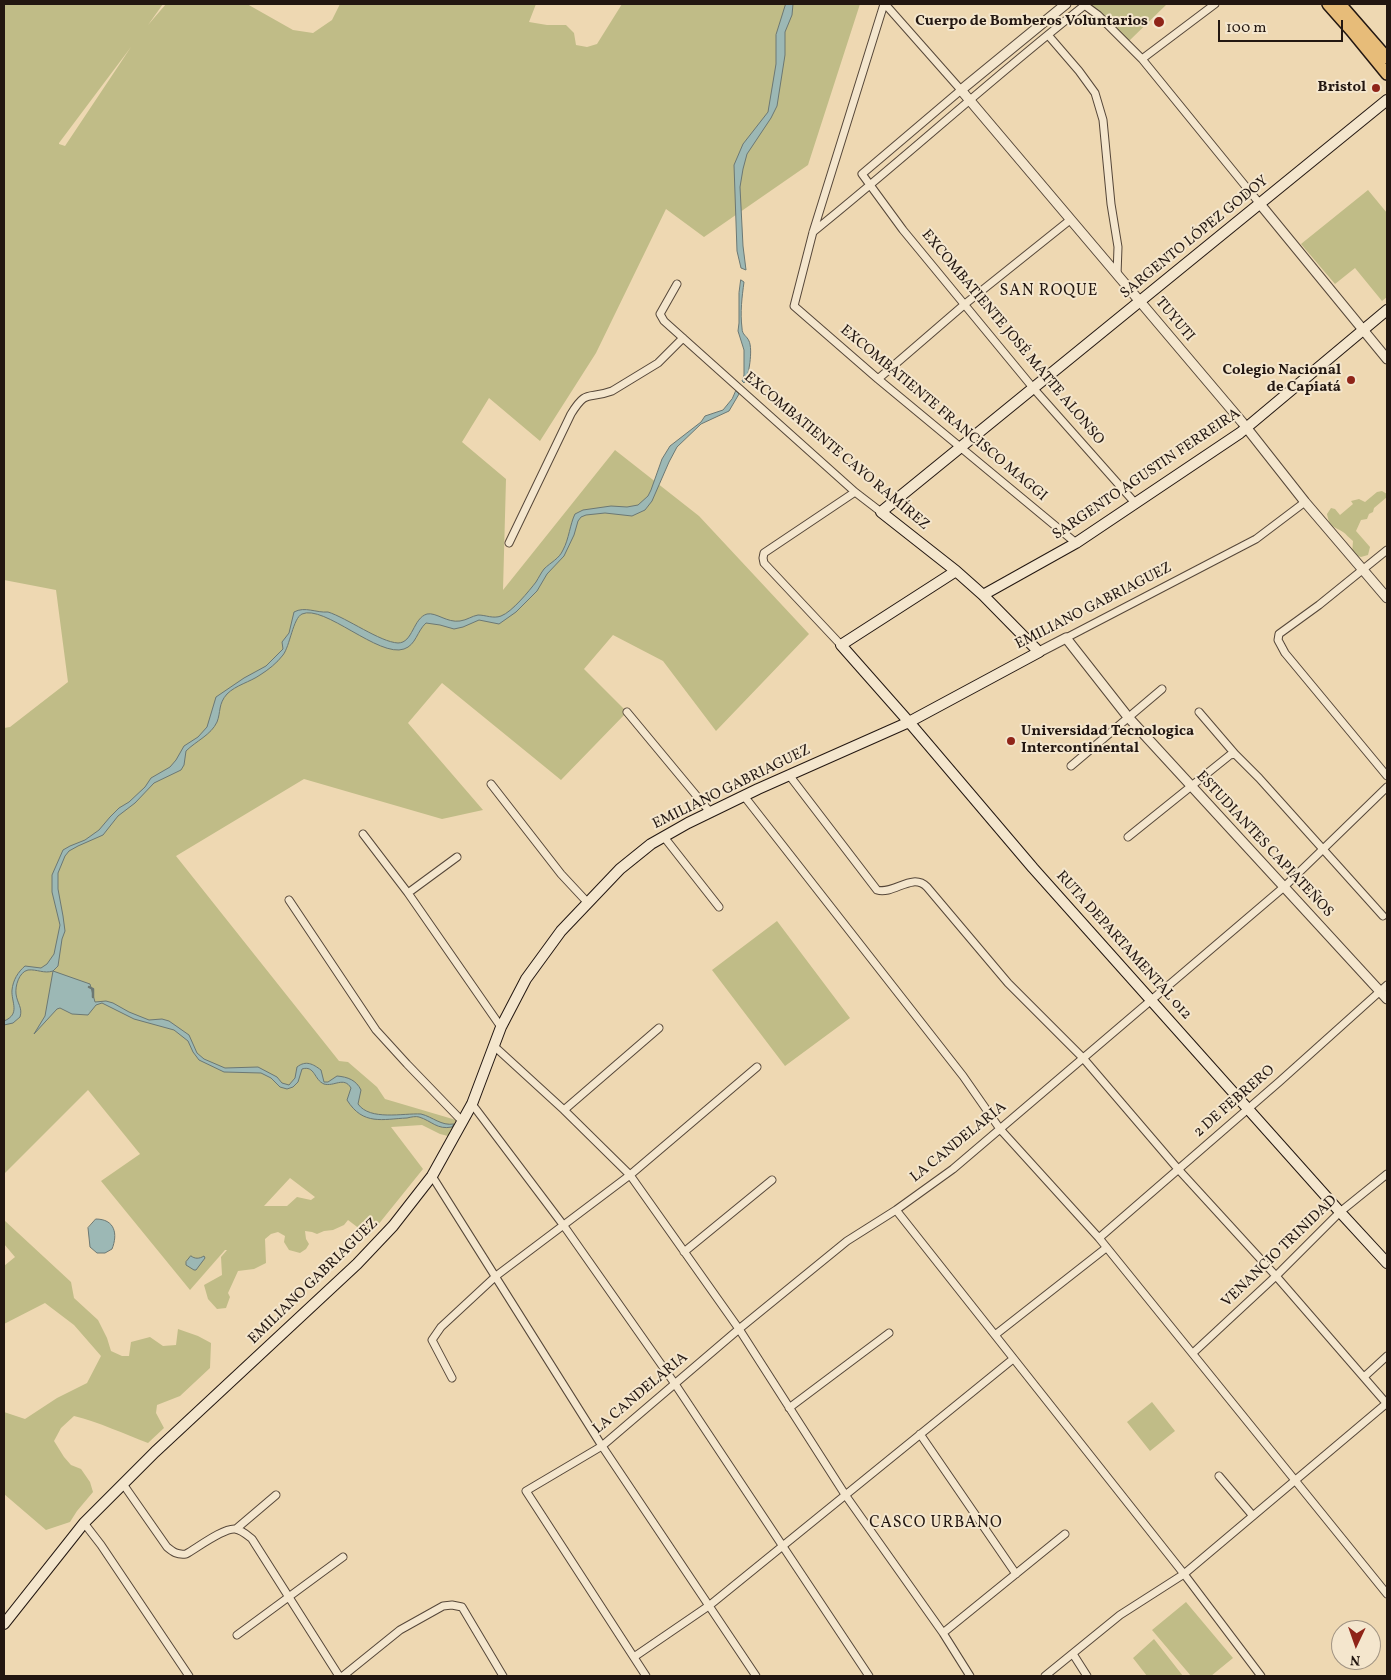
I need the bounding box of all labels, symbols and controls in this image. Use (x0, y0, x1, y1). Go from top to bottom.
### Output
scale bar (1221, 10, 1346, 42)
place label: Cuerpo de Bomberos Voluntarios (915, 13, 1148, 31)
marker: Cuerpo de Bomberos Voluntarios (1152, 15, 1166, 29)
text: 100 m (1226, 18, 1266, 39)
place label: Bristol (1318, 79, 1366, 97)
marker: Bristol (1370, 82, 1382, 94)
street label: SARGENTO LÓPEZ GODOY (1117, 173, 1273, 303)
street label: EXCOMBATIENTE JOSÉ MATTE ALONSO (917, 227, 1107, 449)
district label: SAN ROQUE (998, 282, 1100, 302)
street label: TUYUTI (1150, 294, 1198, 346)
street label: EXCOMBATIENTE FRANCISCO MAGGI (836, 322, 1050, 506)
place label: Colegio Nacional de Capiatá (1222, 362, 1341, 397)
street label: EXCOMBATIENTE CAYO RAMÍREZ (740, 369, 932, 535)
marker: Colegio Nacional de Capiatá (1345, 374, 1357, 386)
street label: SARGENTO AGUSTIN FERREIRA (1050, 405, 1244, 545)
street label: EMILIANO GABRIAGUEZ (1013, 560, 1175, 654)
place label: Universidad Tecnologica Intercontinental (1021, 723, 1194, 758)
marker: Universidad Tecnologica Intercontinental (1005, 735, 1017, 747)
street label: EMILIANO GABRIAGUEZ (650, 742, 814, 834)
street label: ESTUDIANTES CAPIATEÑOS (1191, 768, 1337, 922)
street label: RUTA DEPARTAMENTAL 012 (1051, 868, 1195, 1024)
street label: 2 DE FEBRERO (1191, 1062, 1279, 1142)
street label: LA CANDELARIA (907, 1099, 1011, 1187)
street label: VENANCIO TRINIDAD (1219, 1192, 1341, 1312)
street label: EMILIANO GABRIAGUEZ (245, 1215, 383, 1349)
street label: LA CANDELARIA (590, 1349, 692, 1439)
district label: CASCO URBANO (868, 1514, 1004, 1534)
north arrow (1331, 1620, 1381, 1670)
text: N (1350, 1650, 1361, 1669)

